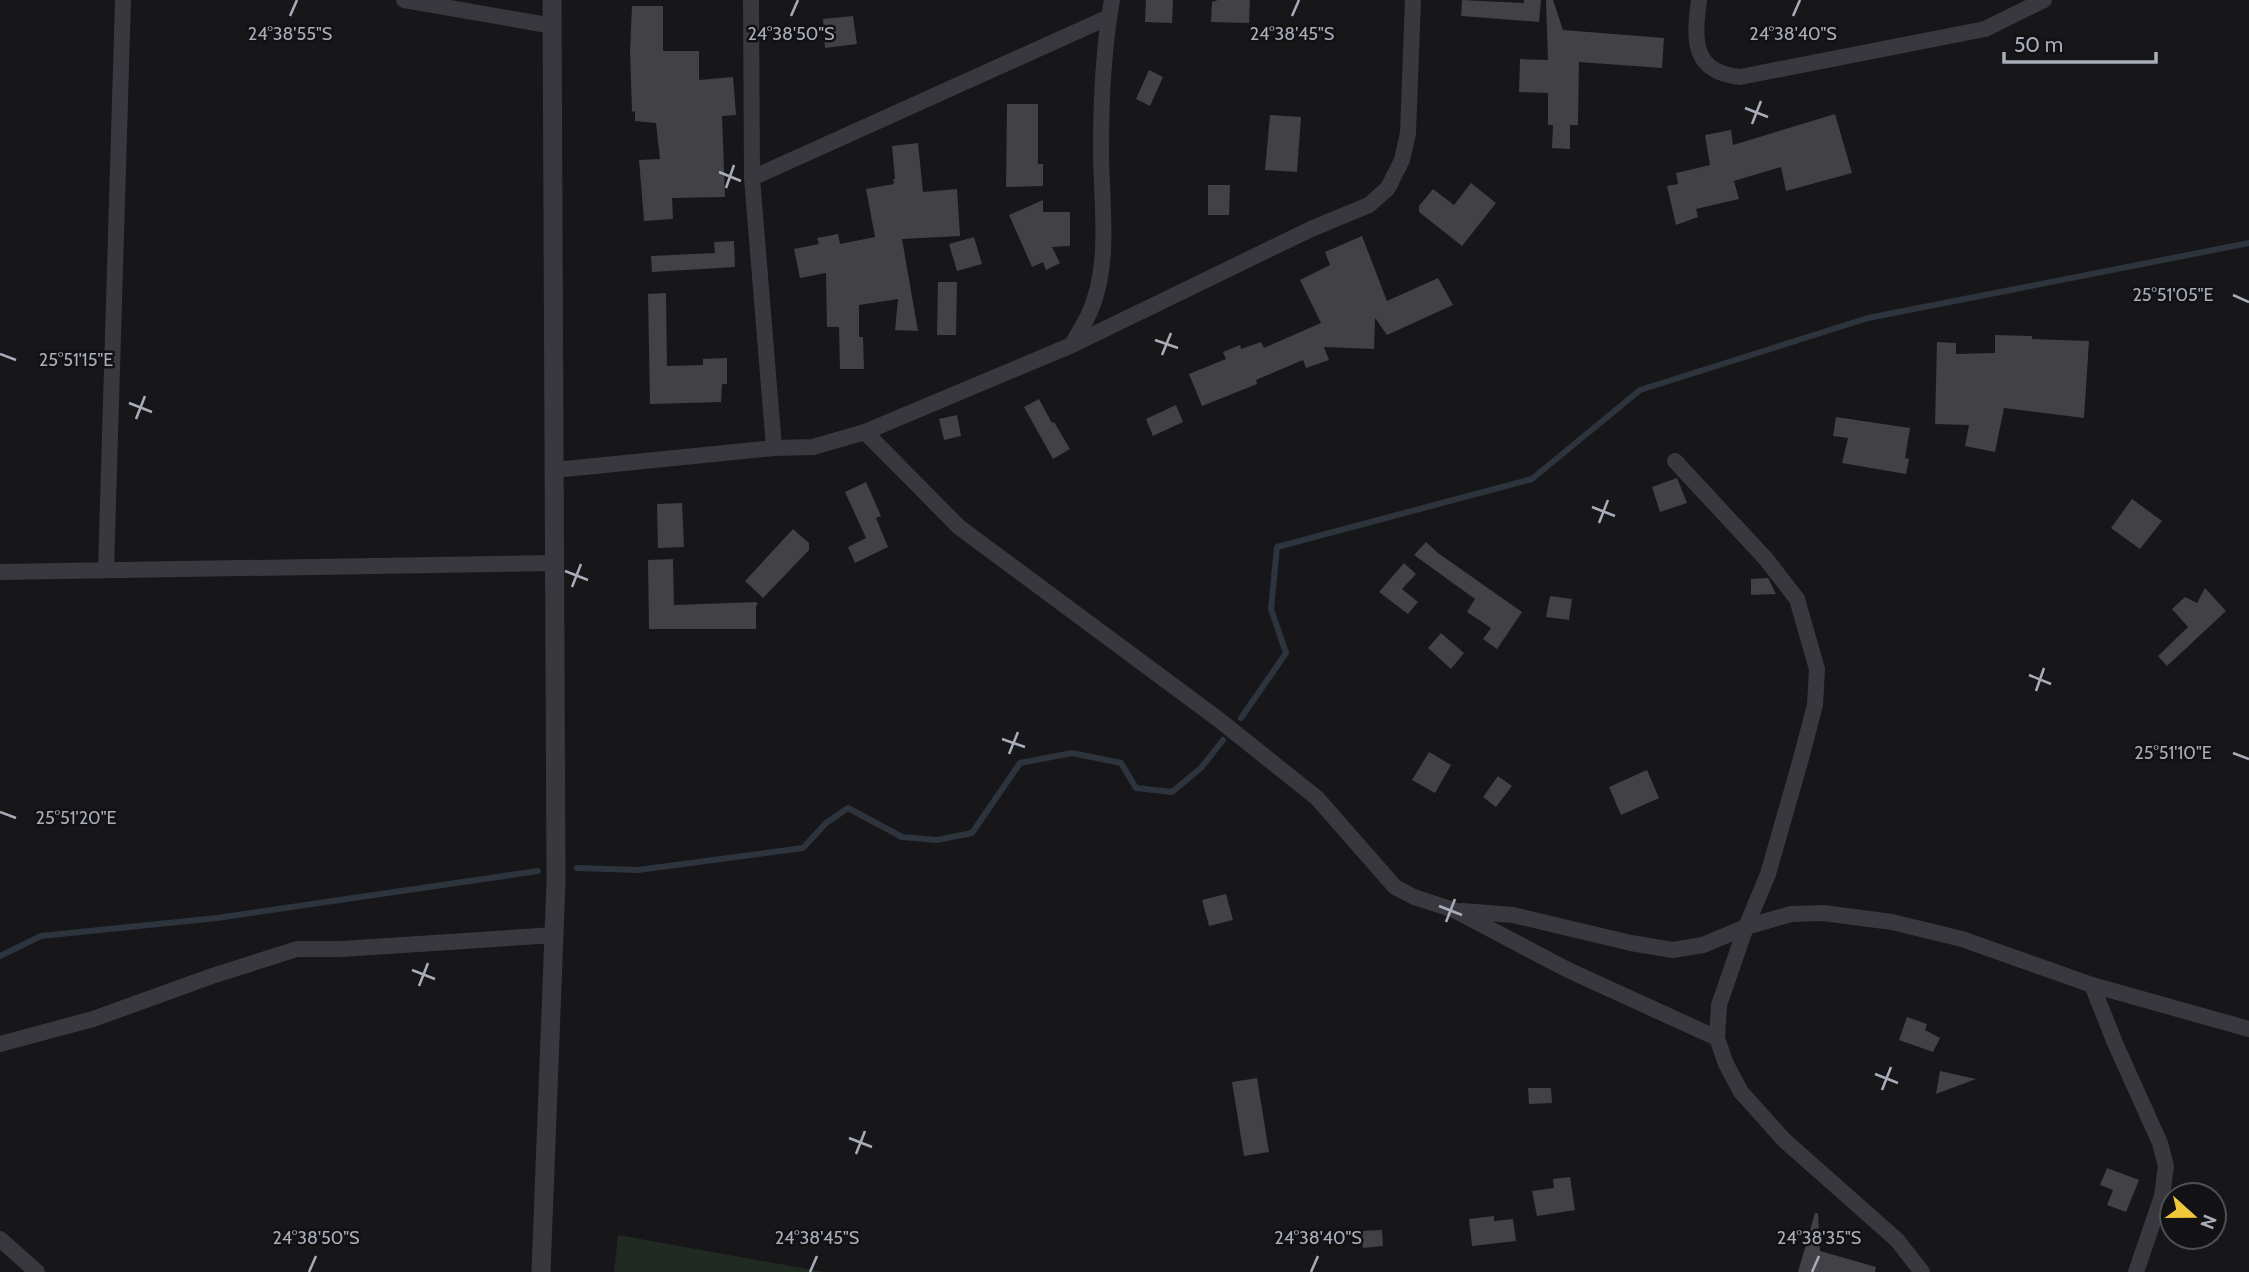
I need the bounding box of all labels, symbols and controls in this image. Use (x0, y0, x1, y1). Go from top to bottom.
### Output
scale bar (2004, 21, 2156, 65)
text: 24°38'55"S (248, 23, 332, 45)
text: 24°38'50"S (747, 23, 835, 45)
text: 24°38'45"S (1250, 23, 1334, 45)
text: 24°38'40"S (1749, 23, 1837, 45)
text: 50 m (2014, 32, 2063, 57)
text: 25°51'05"E (2132, 284, 2214, 306)
text: 25°51'15"E (39, 349, 113, 371)
text: 25°51'10"E (2134, 742, 2212, 764)
text: 25°51'20"E (36, 807, 116, 829)
north arrow (2158, 1181, 2228, 1251)
text: N (2195, 1212, 2222, 1232)
text: 24°38'50"S (272, 1227, 360, 1249)
text: 24°38'45"S (775, 1227, 859, 1249)
text: 24°38'40"S (1274, 1227, 1362, 1249)
text: 24°38'35"S (1777, 1227, 1861, 1249)

